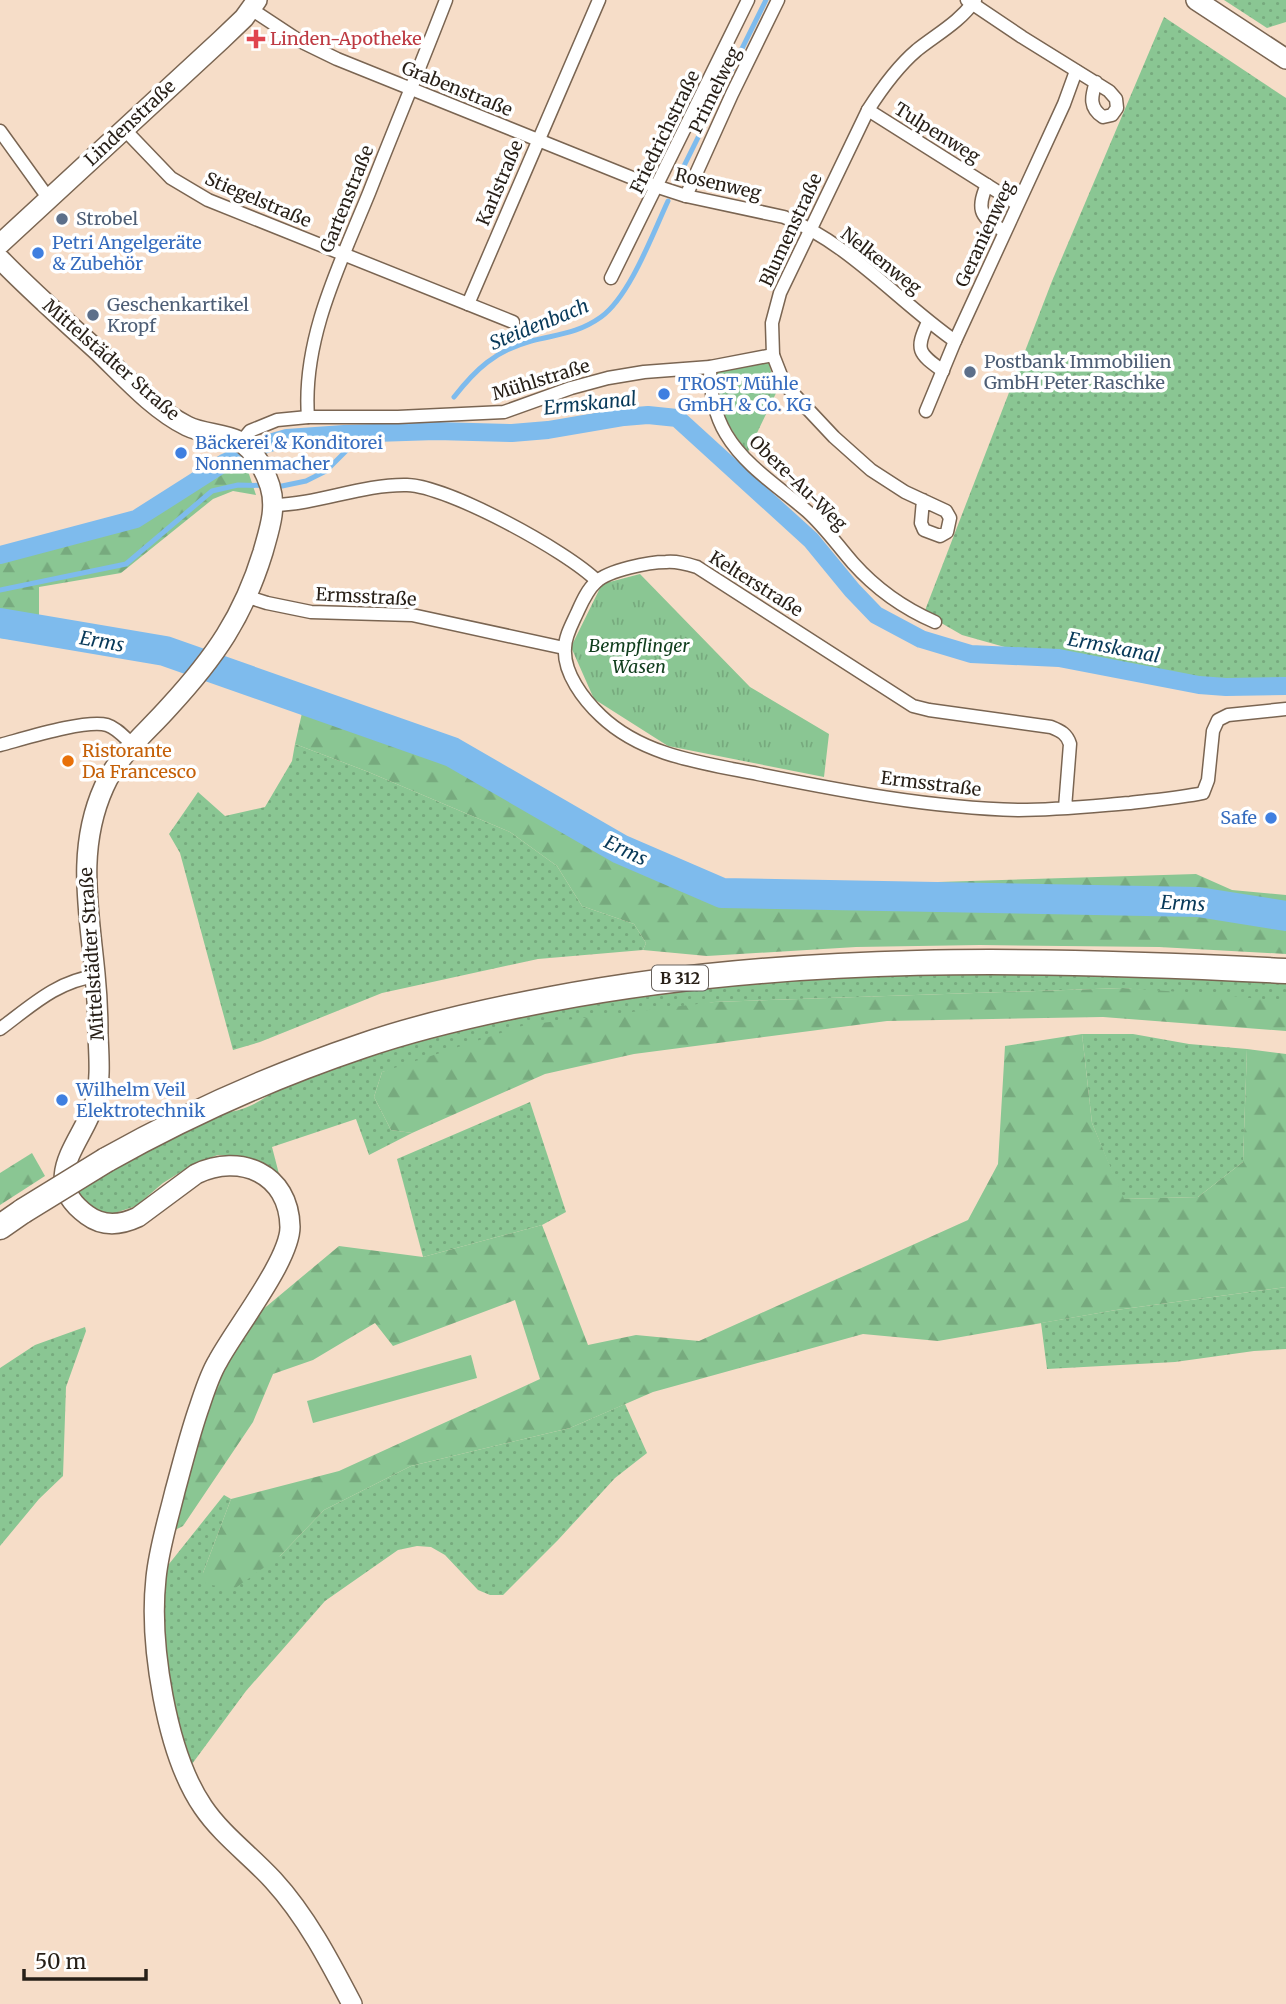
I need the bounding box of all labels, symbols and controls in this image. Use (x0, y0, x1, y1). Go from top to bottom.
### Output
place label: Linden-Apotheke (270, 27, 422, 50)
marker: Linden-Apotheke (248, 31, 264, 47)
street label: Primelweg (684, 43, 745, 137)
street label: Grabenstraße (398, 56, 516, 121)
street label: Friedrichstraße (625, 66, 704, 197)
street label: Lindenstraße (79, 75, 180, 171)
street label: Tulpenweg (890, 97, 985, 168)
street label: Karlstraße (471, 137, 528, 229)
street label: Gartenstraße (315, 142, 378, 256)
street label: Rosenweg (673, 162, 764, 205)
street label: Stiegelstraße (201, 167, 315, 232)
street label: Blumenstraße (754, 169, 827, 290)
street label: Geranienweg (950, 177, 1019, 291)
place label: Strobel (76, 207, 138, 230)
marker: Strobel (54, 211, 70, 227)
street label: Nelkenweg (836, 222, 926, 299)
place label: Petri Angelgeräte & Zubehör (52, 231, 202, 275)
marker: Petri Angelgeräte & Zubehör (30, 245, 46, 261)
place label: Geschenkartikel Kropf (107, 293, 249, 337)
water label: Steidenbach (486, 293, 592, 355)
street label: Mittelstädter Straße (38, 294, 184, 425)
marker: Geschenkartikel Kropf (85, 307, 101, 323)
place label: Postbank Immobilien GmbH Peter Raschke (984, 350, 1171, 394)
street label: Mühlstraße (489, 354, 592, 405)
marker: Postbank Immobilien GmbH Peter Raschke (962, 364, 978, 380)
place label: TROST Mühle GmbH & Co. KG (678, 372, 811, 416)
water label: Ermskanal (542, 386, 638, 420)
marker: TROST Mühle GmbH & Co. KG (656, 386, 672, 402)
street label: Obere-Au-Weg (745, 430, 852, 535)
place label: Bäckerei & Konditorei Nonnenmacher (195, 431, 383, 475)
marker: Bäckerei & Konditorei Nonnenmacher (173, 445, 189, 461)
street label: Kelterstraße (705, 546, 807, 621)
street label: Ermsstraße (315, 582, 417, 611)
water label: Erms (78, 625, 126, 657)
water label: Ermskanal (1066, 626, 1162, 668)
park label: Bempflinger Wasen (589, 634, 690, 678)
place label: Ristorante Da Francesco (82, 739, 196, 783)
marker: Ristorante Da Francesco (60, 753, 76, 769)
street label: Ermsstraße (879, 766, 983, 801)
place label: Safe (1220, 806, 1257, 829)
marker: Safe (1263, 810, 1279, 826)
water label: Erms (601, 829, 651, 871)
street label: Mittelstädter Straße (74, 867, 109, 1041)
water label: Erms (1160, 890, 1206, 916)
road number: B 312 (652, 966, 708, 990)
place label: Wilhelm Veil Elektrotechnik (75, 1078, 206, 1122)
marker: Wilhelm Veil Elektrotechnik (54, 1092, 70, 1108)
scale bar (24, 1938, 147, 1982)
text: 50 m (35, 1948, 86, 1975)

